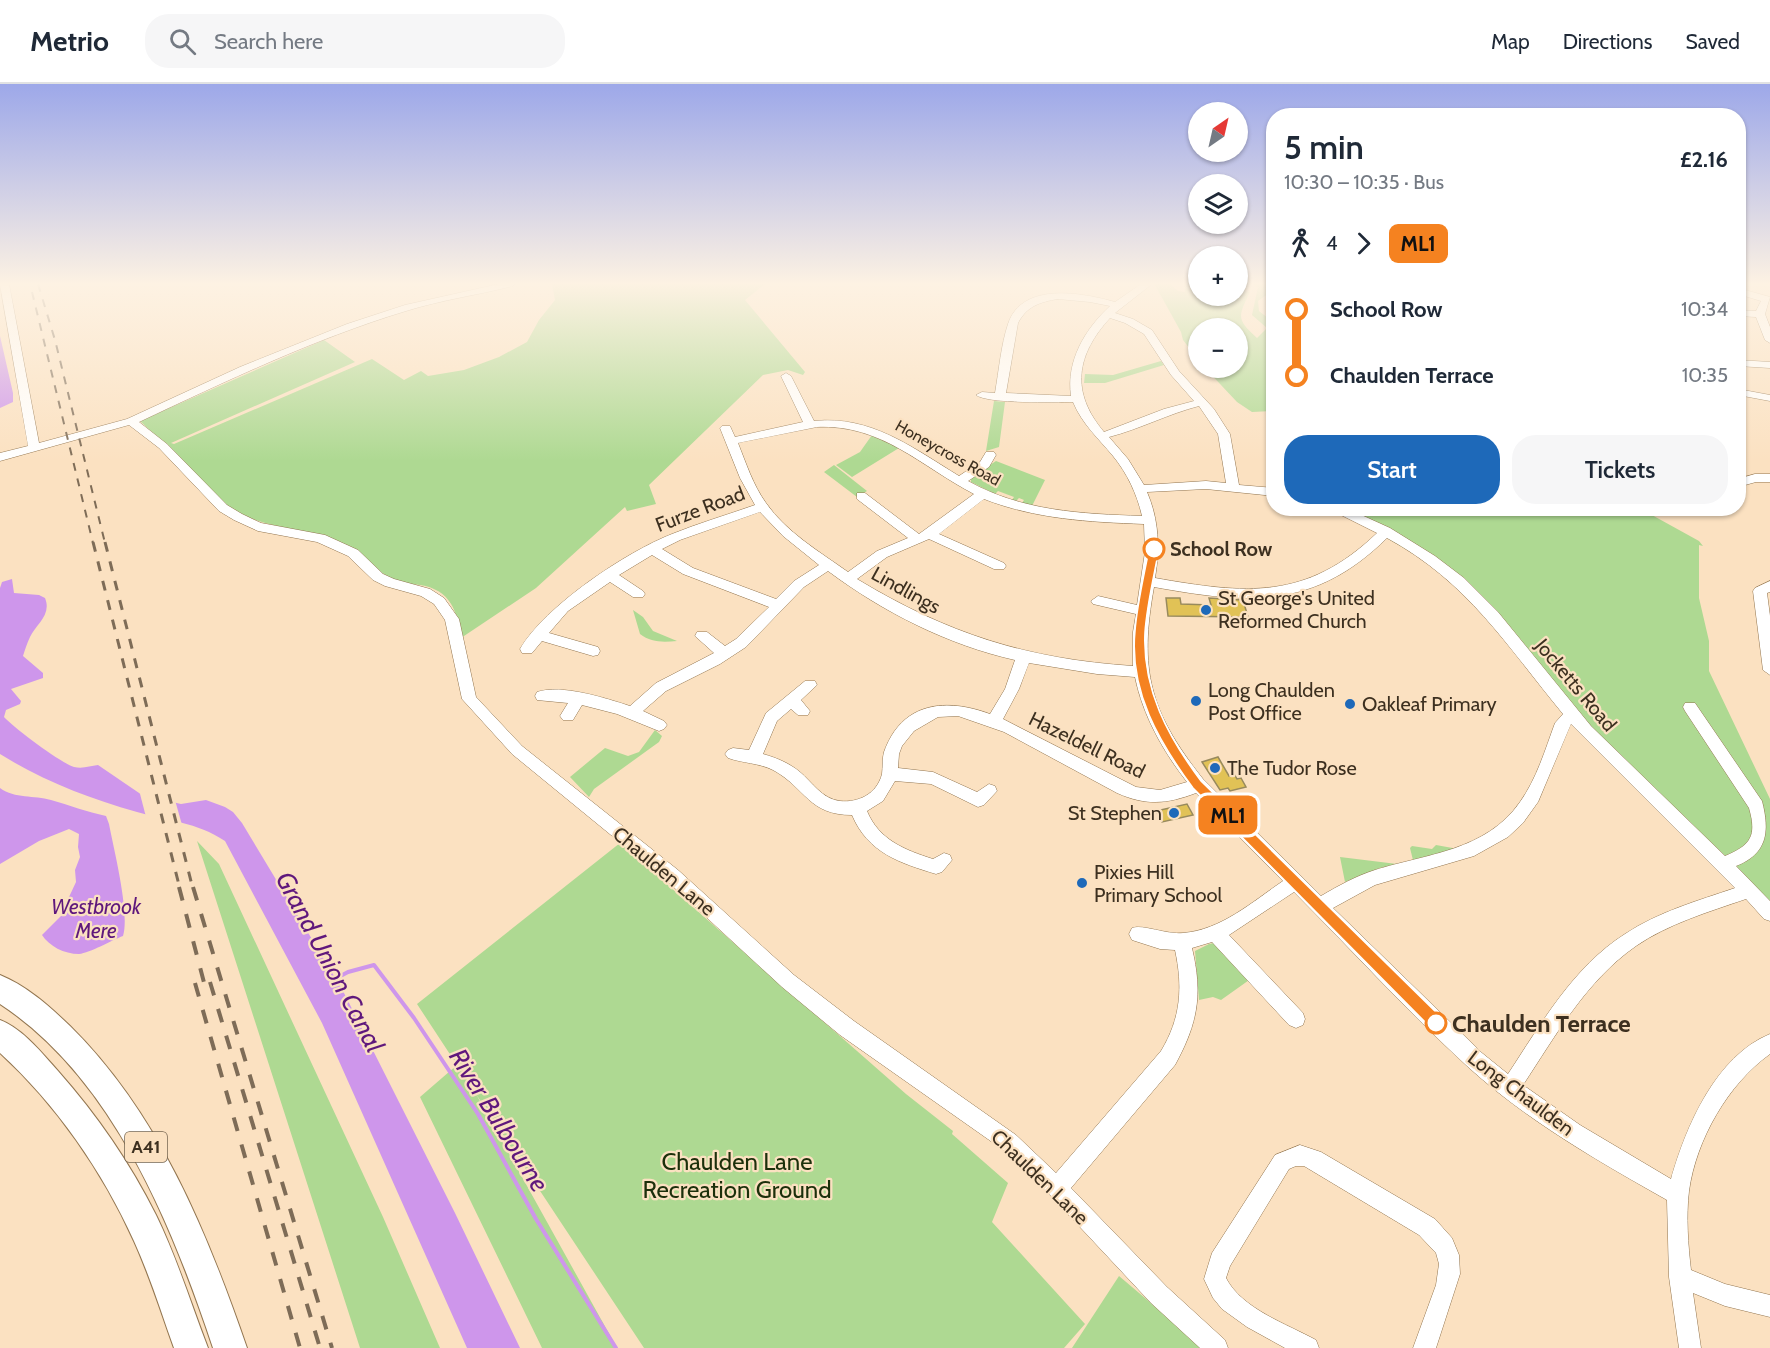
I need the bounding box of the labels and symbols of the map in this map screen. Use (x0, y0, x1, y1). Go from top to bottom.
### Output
north arrow (1188, 102, 1248, 162)
street label: Honeycross Road (892, 416, 1004, 490)
street label: Furze Road (652, 481, 748, 537)
place label: School Row (1170, 537, 1273, 561)
marker: School Row (1143, 538, 1165, 560)
street label: Lindlings (867, 561, 945, 619)
place label: St George's United Reformed Church (1218, 586, 1375, 633)
marker: St George's United Reformed Church (1199, 603, 1213, 617)
street label: Jocketts Road (1530, 633, 1622, 736)
place label: Long Chaulden Post Office (1208, 678, 1335, 725)
place label: Oakleaf Primary (1362, 692, 1497, 716)
marker: Long Chaulden Post Office (1189, 694, 1203, 708)
marker: Oakleaf Primary (1343, 697, 1357, 711)
street label: Hazeldell Road (1025, 707, 1149, 783)
place label: The Tudor Rose (1227, 756, 1357, 780)
marker: The Tudor Rose (1208, 761, 1222, 775)
line badge: ML1 (1194, 796, 1262, 834)
place label: St Stephen (1068, 801, 1162, 825)
marker: St Stephen (1167, 806, 1181, 820)
street label: Chaulden Lane (608, 821, 720, 921)
place label: Pixies Hill Primary School (1094, 860, 1222, 907)
water label: Grand Union Canal (269, 866, 391, 1058)
marker: Pixies Hill Primary School (1075, 876, 1089, 890)
water label: Westbrook Mere (51, 894, 142, 943)
place label: Chaulden Terrace (1452, 1009, 1631, 1038)
marker: Chaulden Terrace (1425, 1012, 1447, 1034)
water label: River Bulbourne (442, 1042, 556, 1198)
street label: Long Chaulden (1463, 1045, 1579, 1141)
street label: Chaulden Lane (986, 1125, 1094, 1229)
road number: A41 (125, 1132, 167, 1162)
park label: Chaulden Lane Recreation Ground (642, 1147, 832, 1204)

